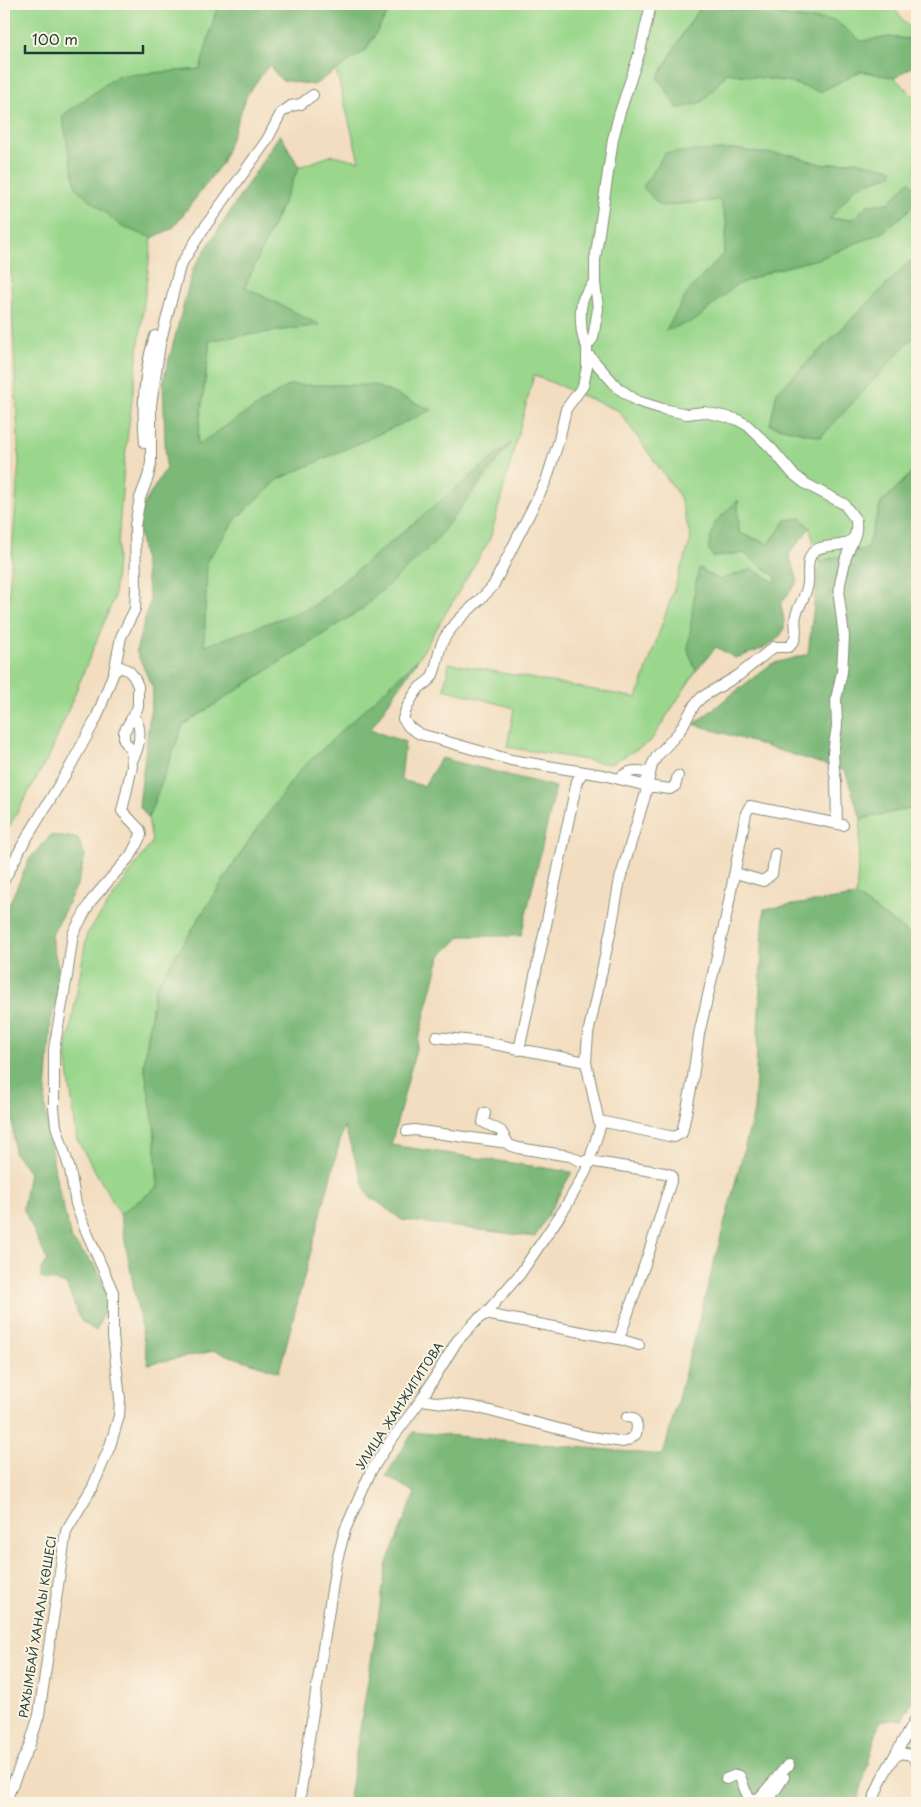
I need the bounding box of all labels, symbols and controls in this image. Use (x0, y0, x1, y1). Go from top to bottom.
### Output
scale bar (25, 22, 142, 54)
text: 100 m (32, 27, 78, 50)
street label: УЛИЦА ЖАНЖИГИТОВА (351, 1338, 447, 1473)
street label: РАХЫМБАЙ ХАНАЛЫ КӨШЕСІ (14, 1535, 60, 1719)

